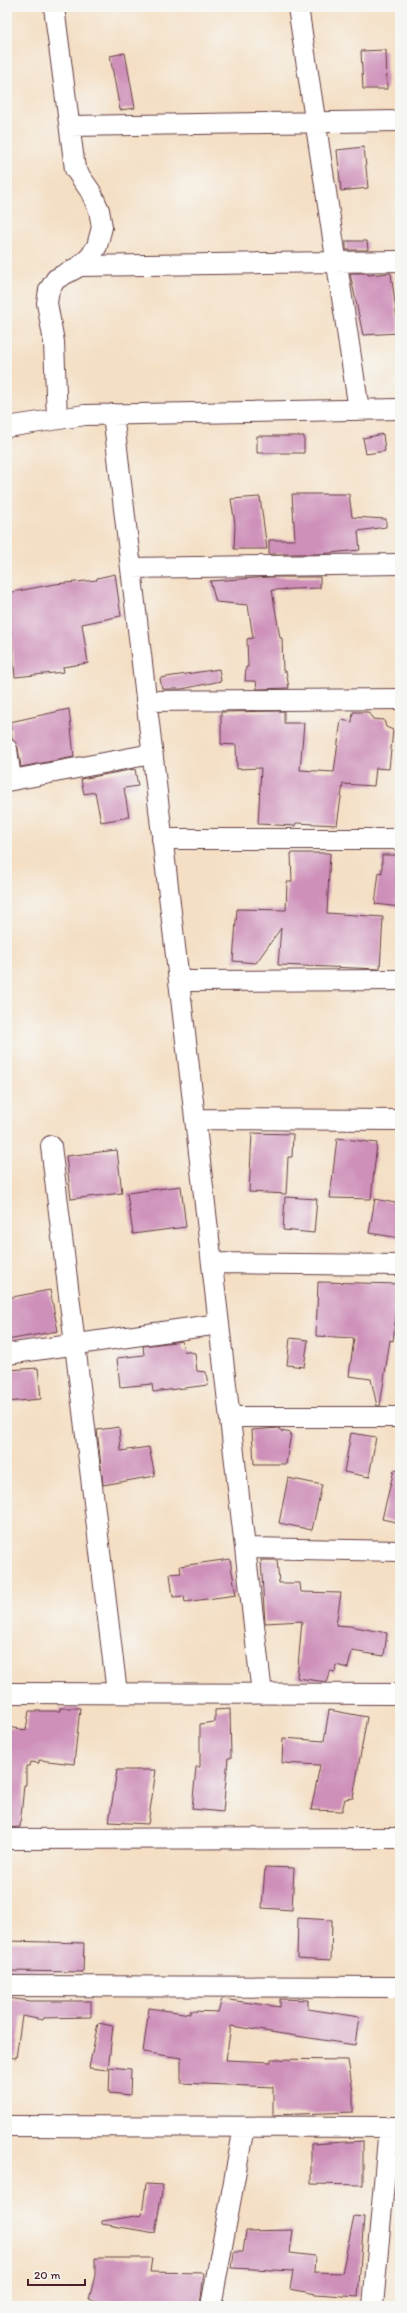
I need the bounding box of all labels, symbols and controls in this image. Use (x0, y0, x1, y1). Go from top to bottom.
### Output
scale bar (28, 2261, 85, 2287)
text: 20 m (34, 2268, 61, 2282)

